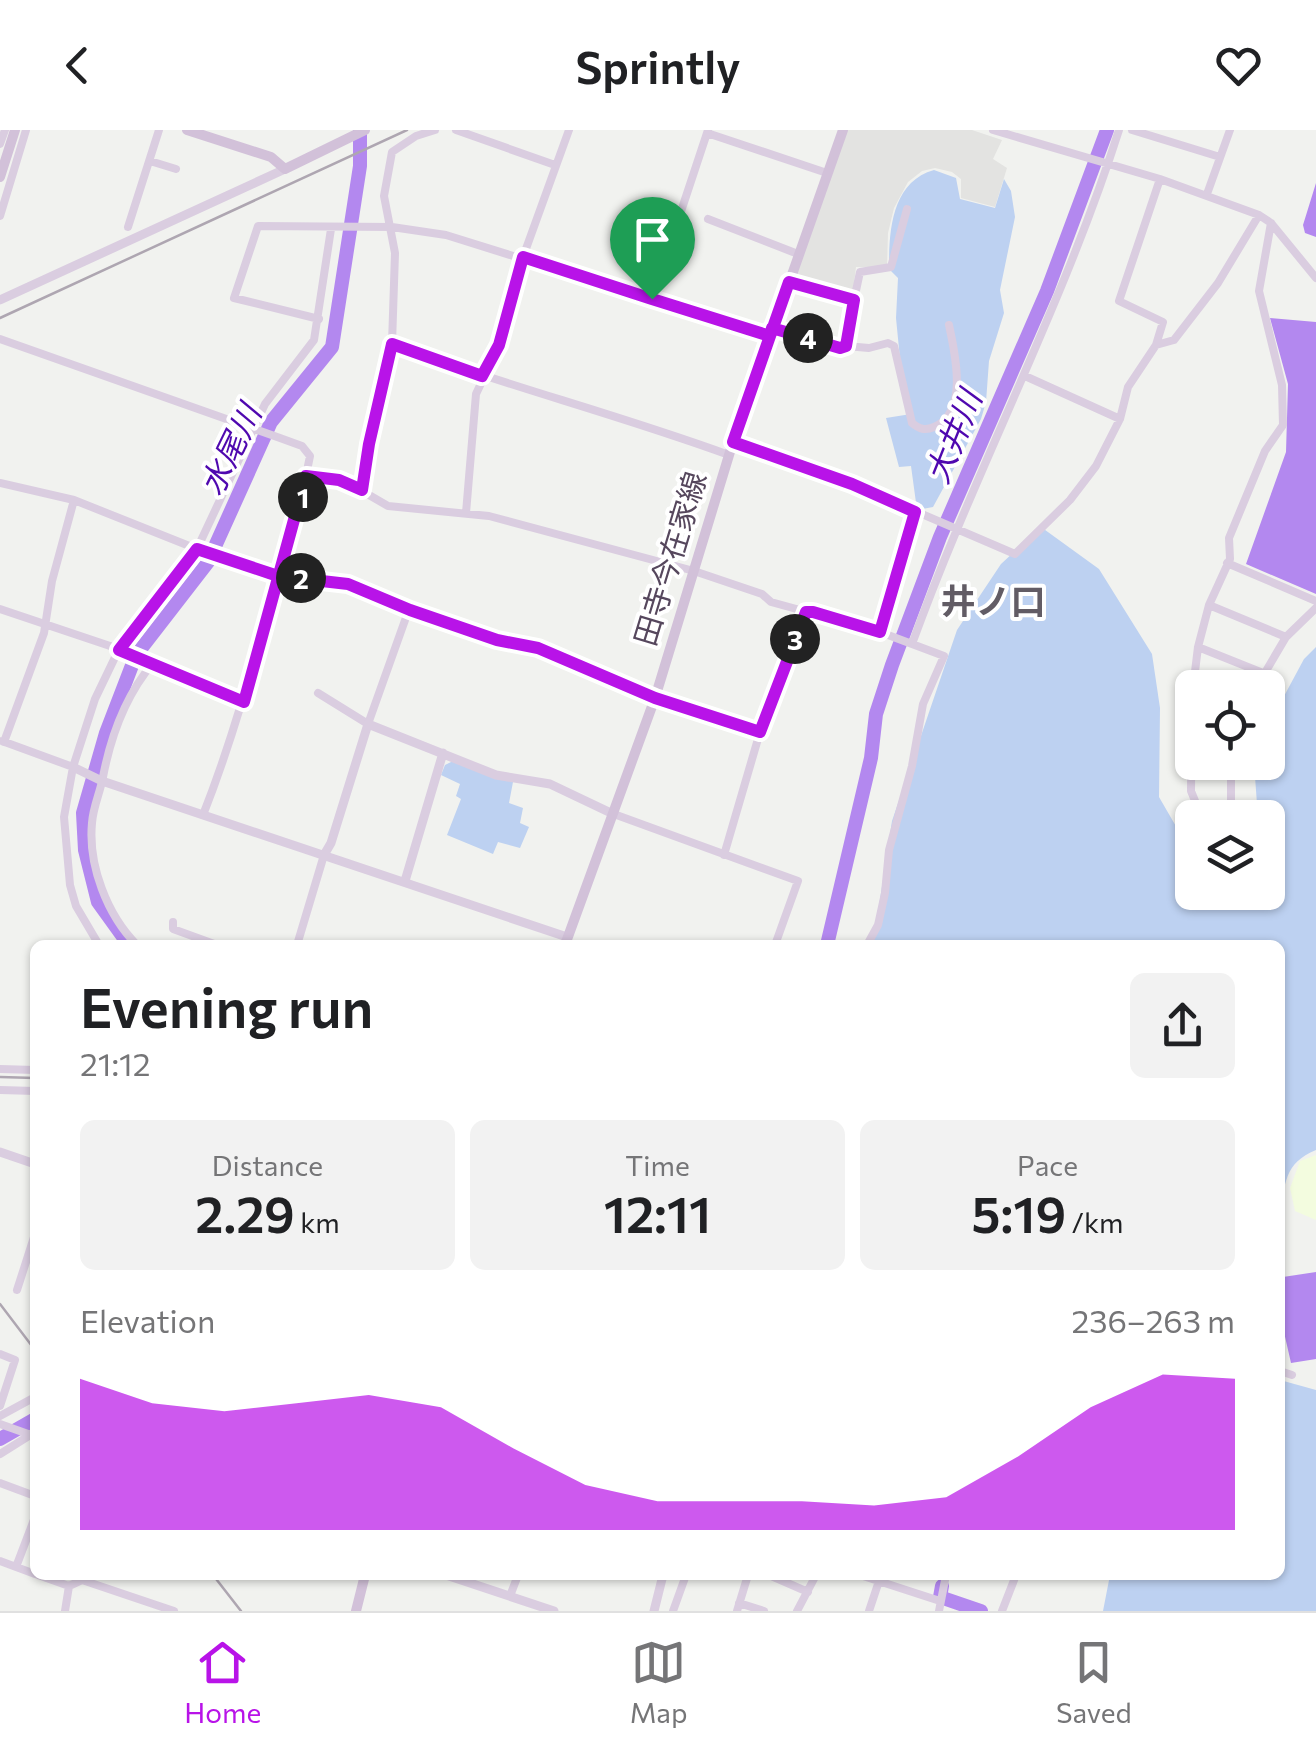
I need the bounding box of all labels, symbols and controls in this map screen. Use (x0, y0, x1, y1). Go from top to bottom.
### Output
icon: back (50, 38, 105, 93)
text: Sprintly (575, 38, 741, 93)
icon: heart (1211, 38, 1266, 93)
pin (610, 197, 695, 300)
icon: arrive (625, 212, 680, 267)
pin: 4 (783, 313, 833, 363)
text: 4 (799, 321, 817, 355)
water label: 大井川 (916, 381, 990, 488)
water label: 水尾川 (190, 395, 270, 501)
street label: 田寺今在家線 (625, 467, 713, 650)
pin: 1 (278, 472, 328, 522)
text: 1 (297, 480, 309, 514)
pin: 2 (276, 553, 326, 603)
text: 2 (293, 561, 309, 595)
district label: 井ノ口 (940, 578, 1046, 621)
pin: 3 (770, 614, 820, 664)
text: 3 (787, 622, 803, 656)
map controls (1175, 670, 1285, 910)
button: locate (1175, 670, 1285, 780)
button: layers (1175, 800, 1285, 910)
text: Evening run (80, 972, 373, 1039)
button: share (1130, 973, 1235, 1078)
text: 21:12 (80, 1043, 150, 1083)
text: Distance (212, 1148, 323, 1182)
text: Time (625, 1148, 690, 1182)
text: Pace (1017, 1148, 1078, 1182)
text: 2.29 (195, 1182, 295, 1243)
text: 12:11 (604, 1182, 711, 1243)
text: 5:19 (971, 1182, 1066, 1243)
text: km (295, 1205, 340, 1239)
text: /km (1066, 1205, 1124, 1239)
text: Elevation (80, 1300, 215, 1340)
text: 236–263 m (1071, 1300, 1235, 1340)
tab: Home (184, 1635, 261, 1729)
tab: Map (630, 1635, 688, 1729)
tab: Saved (1056, 1635, 1132, 1729)

